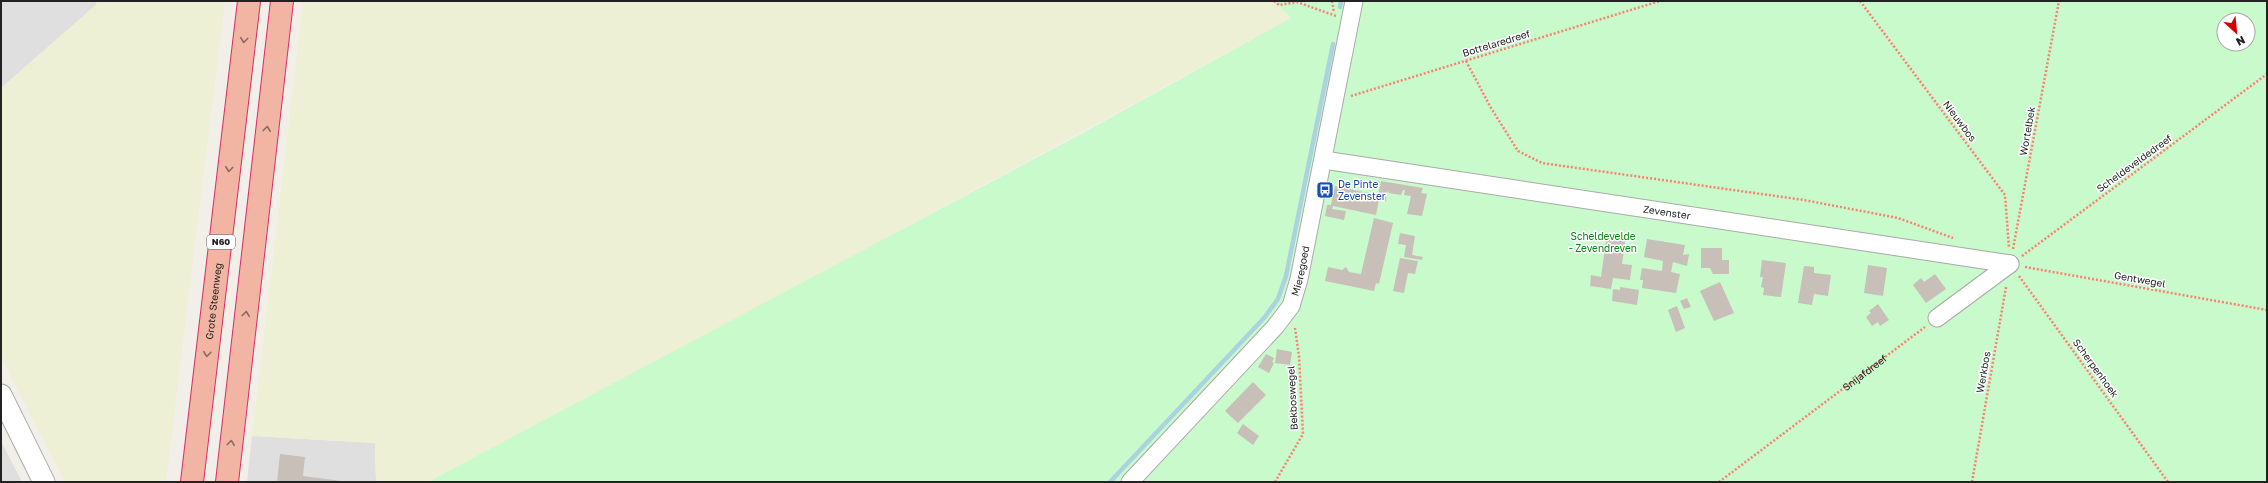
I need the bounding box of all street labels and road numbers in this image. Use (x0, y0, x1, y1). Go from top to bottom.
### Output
street label: Bottelaredreef (1461, 27, 1532, 59)
street label: Nieuwbos (1941, 98, 1979, 144)
street label: Wortelbek (2017, 105, 2037, 157)
street label: Scheldeveldedreef (2094, 131, 2174, 194)
street label: Zevenster (1643, 202, 1692, 222)
road number: N60 (207, 235, 235, 249)
street label: Mieregoed (1288, 245, 1311, 297)
street label: Grote Steenweg (203, 262, 224, 340)
street label: Gentwegel (2113, 269, 2167, 289)
street label: Scherpenhoek (2071, 336, 2121, 400)
street label: Werkbos (1973, 350, 1993, 394)
street label: Snijafdreef (1840, 352, 1889, 393)
street label: Bekboswegel (1284, 365, 1300, 431)

